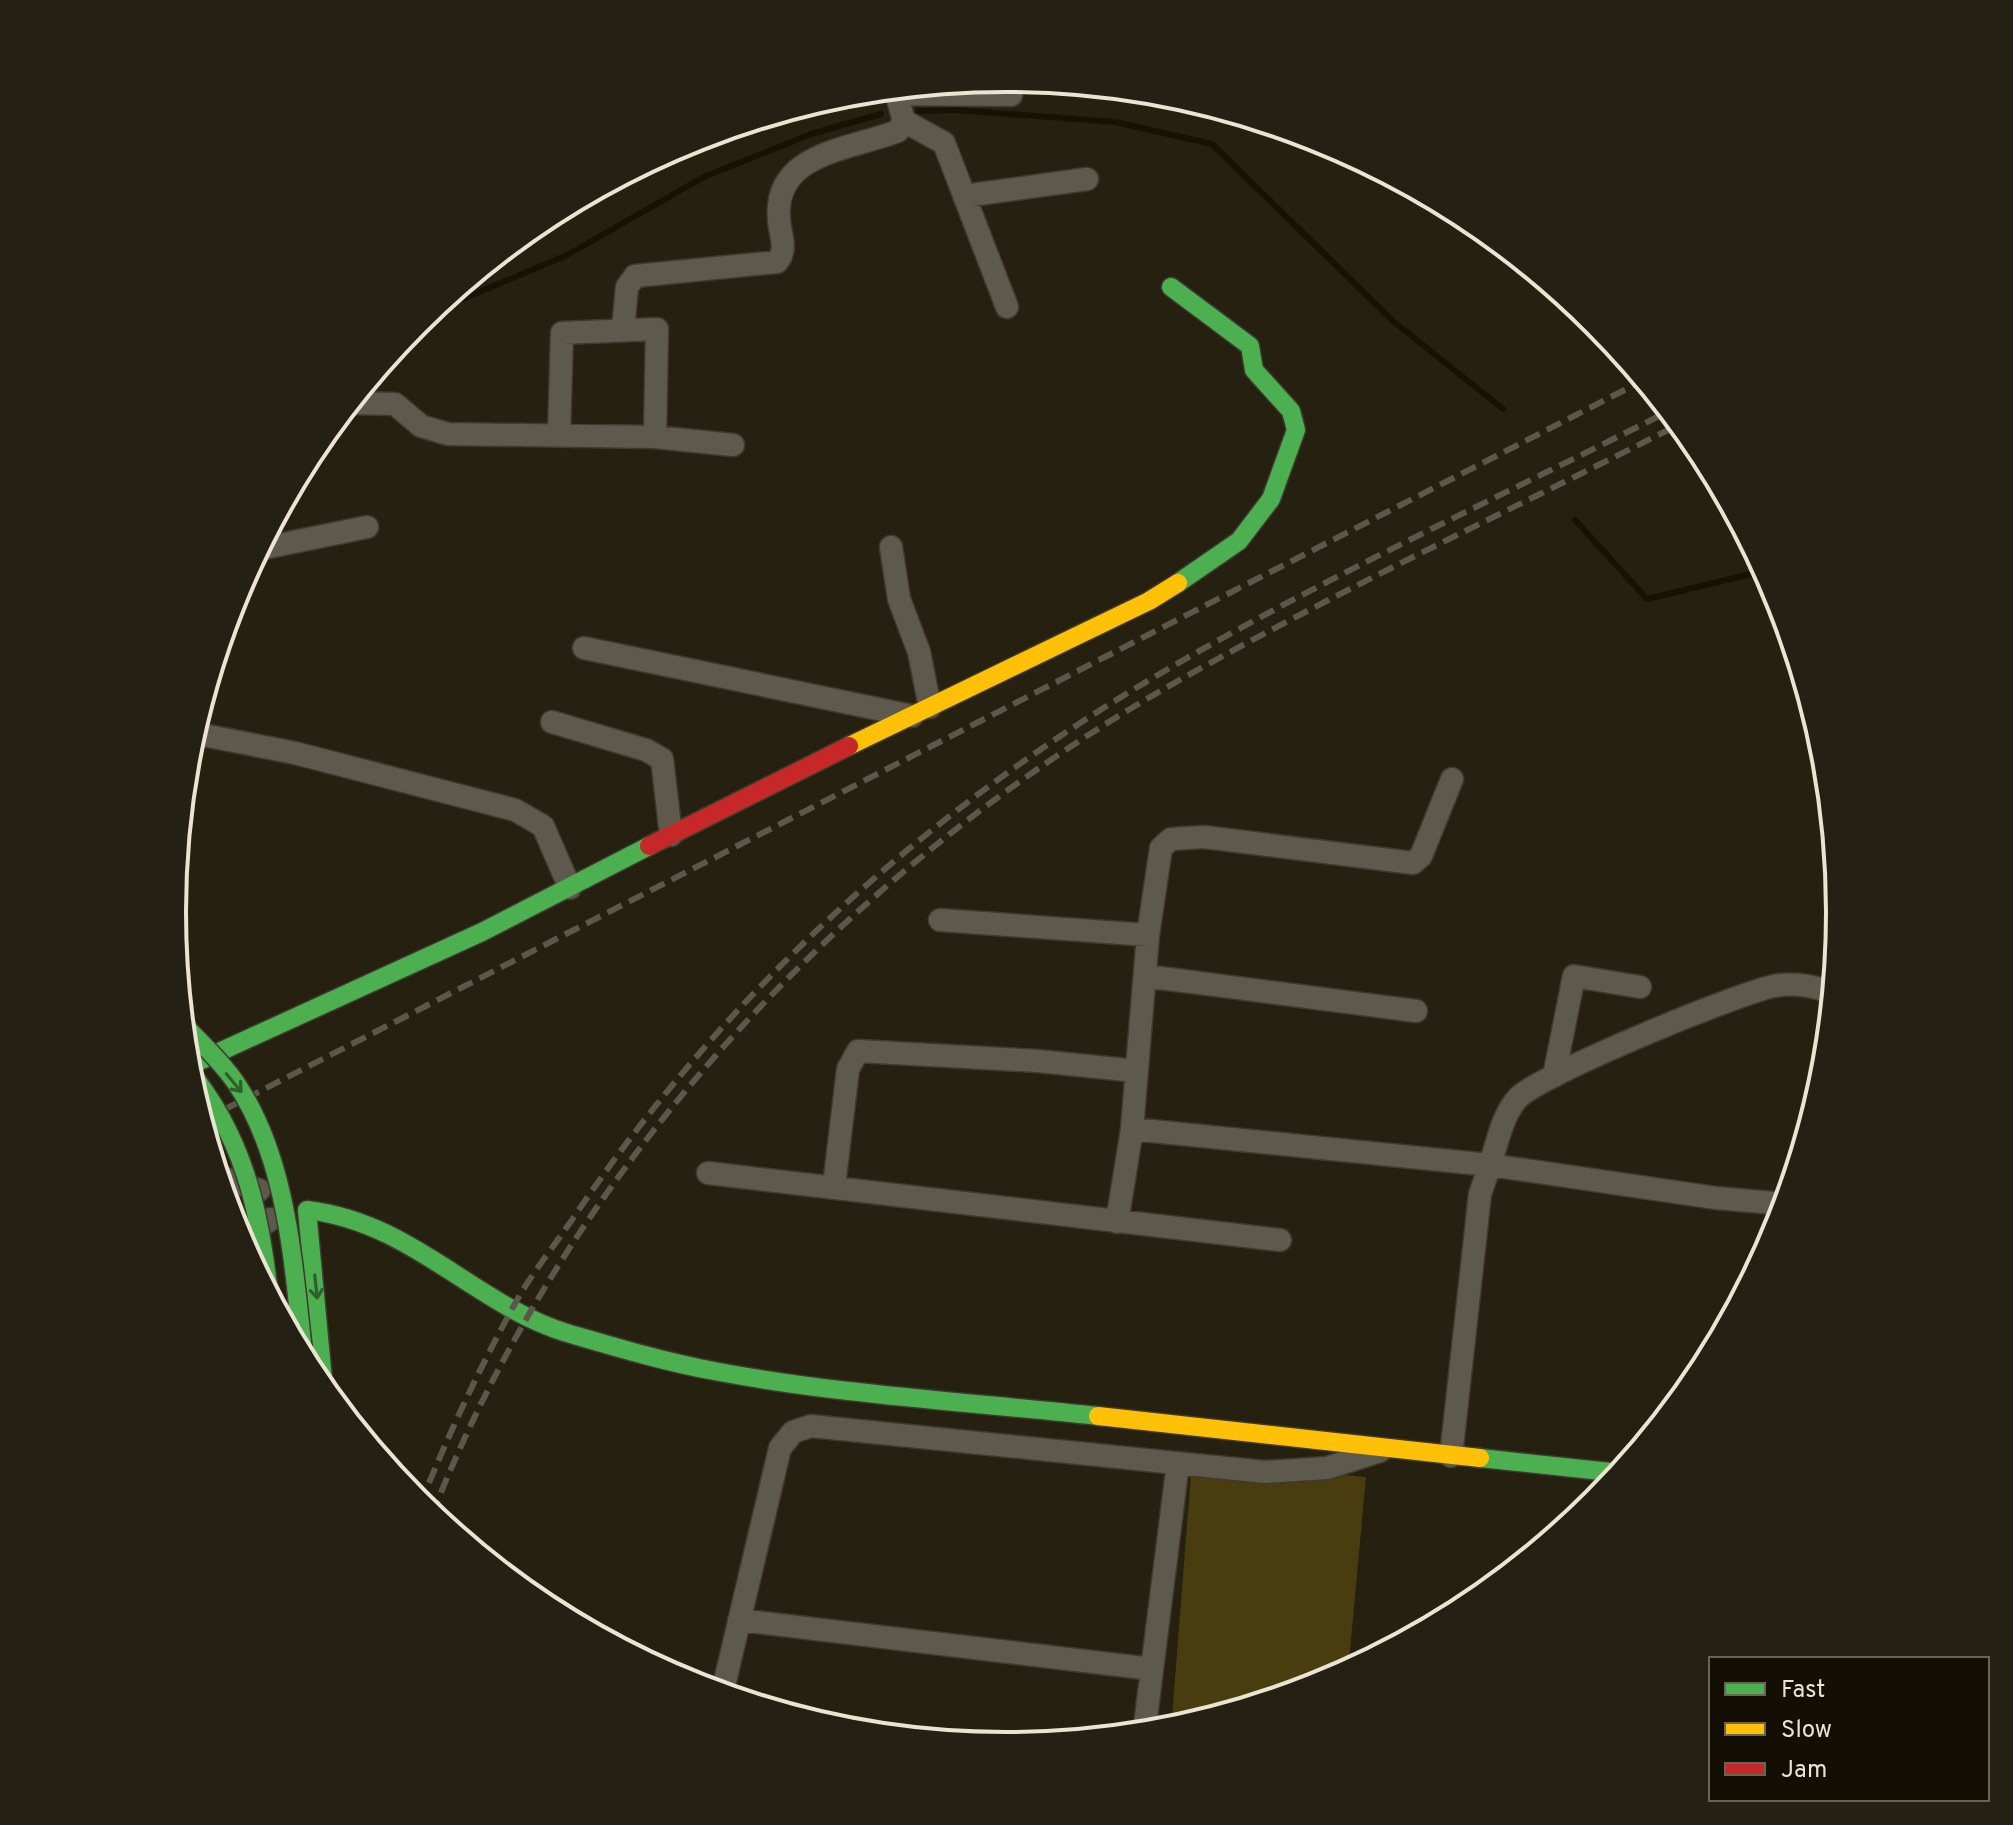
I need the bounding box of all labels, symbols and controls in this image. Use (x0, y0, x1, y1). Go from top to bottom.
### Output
one-way arrow (225, 1072, 243, 1093)
one-way arrow (309, 1273, 324, 1300)
legend (1709, 1657, 1989, 1801)
text: Fast (1781, 1676, 1825, 1706)
text: Slow (1781, 1716, 1832, 1746)
text: Jam (1781, 1756, 1827, 1786)

